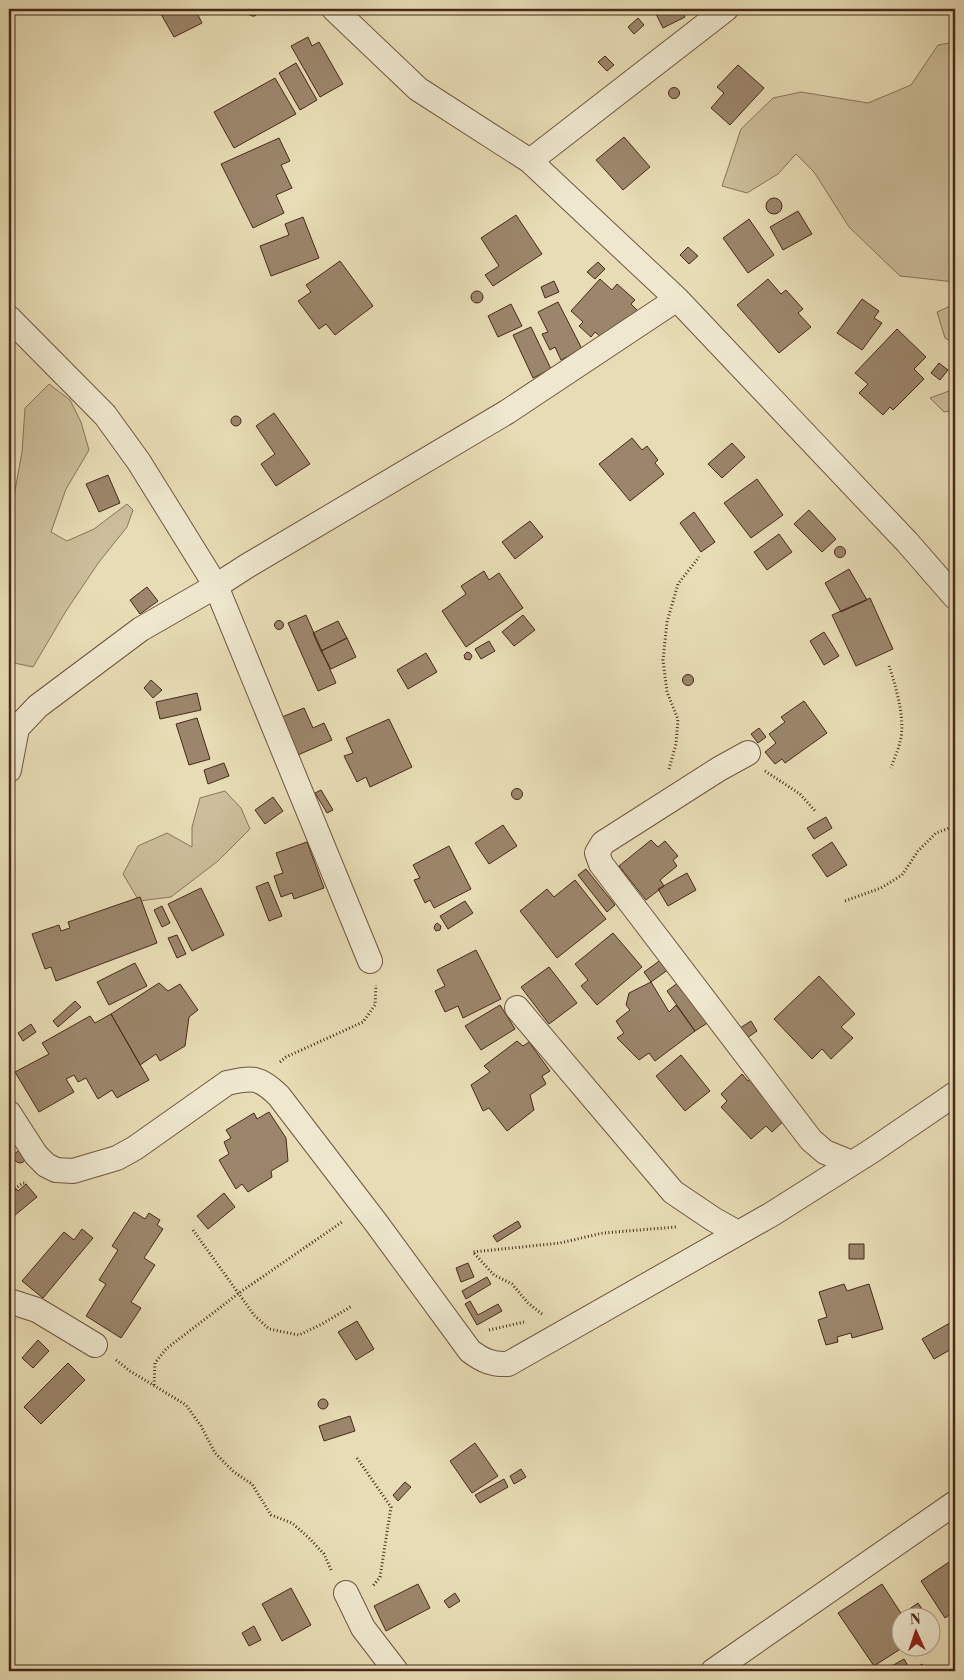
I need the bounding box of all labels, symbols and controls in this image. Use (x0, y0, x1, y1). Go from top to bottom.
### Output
north arrow (892, 1608, 942, 1658)
text: N (909, 1611, 921, 1629)

